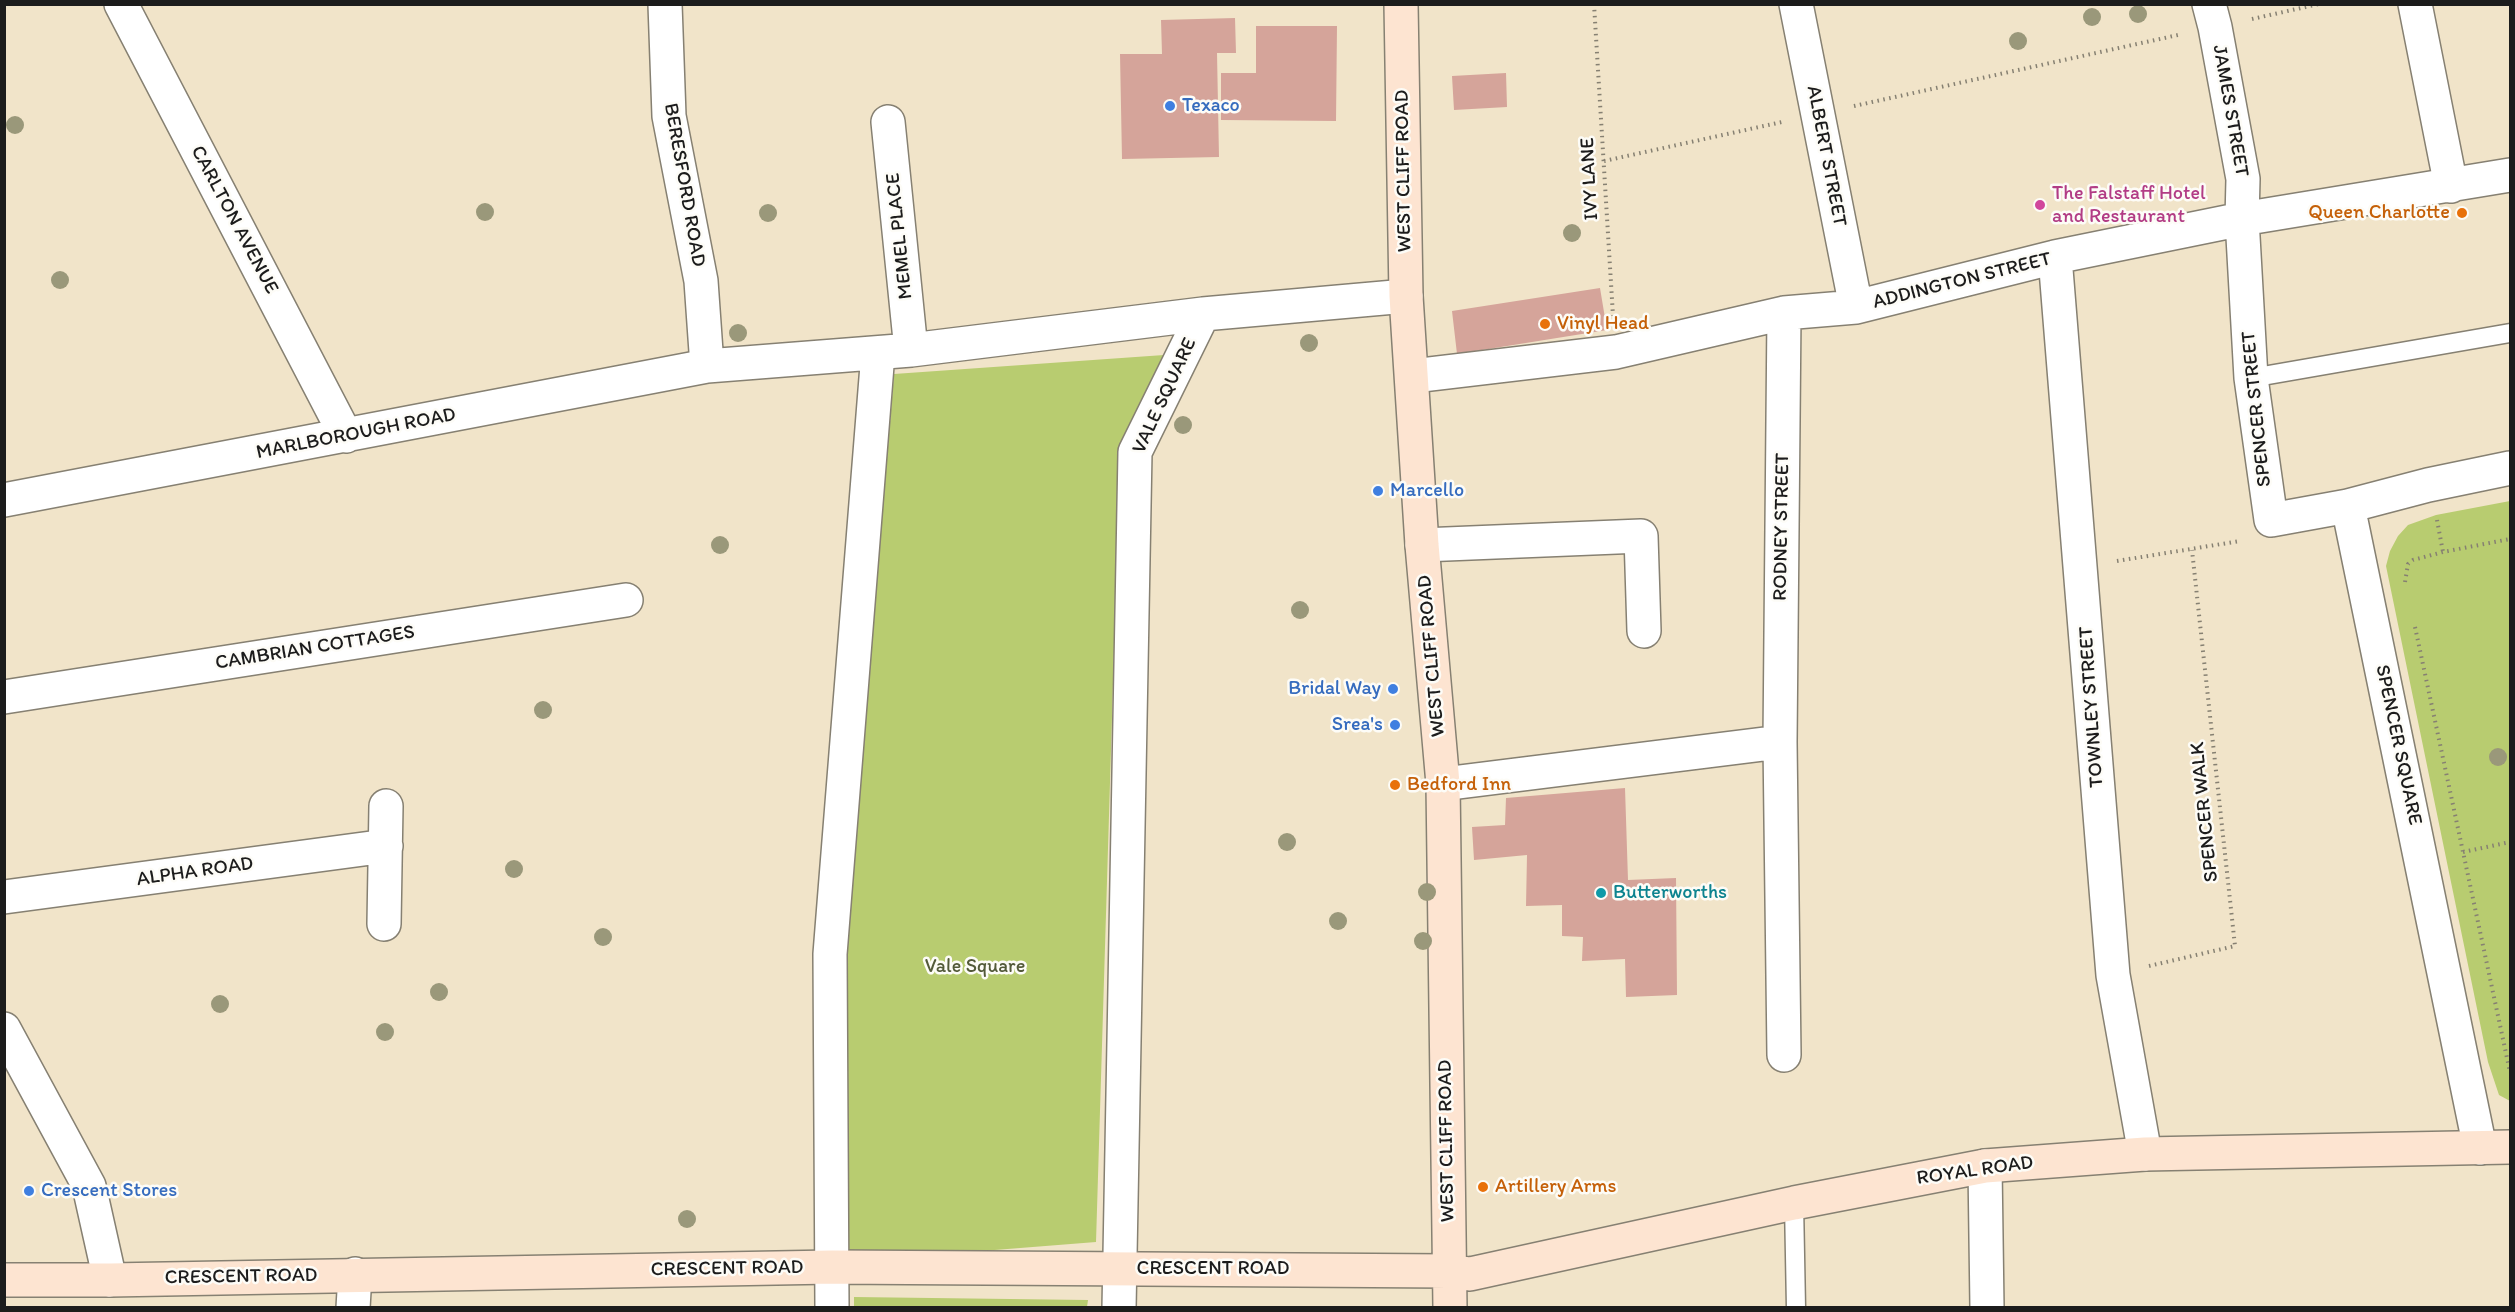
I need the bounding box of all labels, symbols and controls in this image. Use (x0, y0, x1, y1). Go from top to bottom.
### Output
street label: JAMES STREET (2207, 43, 2253, 179)
street label: ALBERT STREET (1801, 84, 1851, 228)
street label: WEST CLIFF ROAD (1391, 90, 1417, 252)
place label: Texaco (1182, 94, 1240, 118)
marker: Texaco (1163, 99, 1177, 113)
street label: BERESFORD ROAD (658, 101, 710, 269)
street label: IVY LANE (1576, 137, 1604, 221)
street label: CARLTON AVENUE (185, 142, 283, 298)
street label: MEMEL PLACE (881, 172, 919, 300)
place label: The Falstaff Hotel and Restaurant (2052, 182, 2206, 229)
marker: The Falstaff Hotel and Restaurant (2033, 198, 2047, 212)
place label: Queen Charlotte (2308, 201, 2450, 225)
marker: Queen Charlotte (2455, 206, 2469, 220)
street label: ADDINGTON STREET (1870, 247, 2054, 315)
place label: Vinyl Head (1557, 312, 1649, 336)
marker: Vinyl Head (1538, 317, 1552, 331)
street label: SPENCER STREET (2237, 330, 2277, 488)
street label: VALE SQUARE (1128, 334, 1202, 458)
street label: MARLBOROUGH ROAD (254, 403, 458, 465)
street label: RODNEY STREET (1769, 453, 1795, 601)
place label: Marcello (1390, 479, 1464, 503)
marker: Marcello (1371, 484, 1385, 498)
street label: WEST CLIFF ROAD (1413, 574, 1451, 738)
street label: CAMBRIAN COTTAGES (214, 620, 416, 676)
street label: TOWNLEY STREET (2074, 626, 2110, 788)
street label: SPENCER SQUARE (2369, 663, 2427, 827)
place label: Bridal Way (1288, 677, 1381, 701)
marker: Bridal Way (1386, 682, 1400, 696)
place label: Srea's (1332, 713, 1383, 737)
marker: Srea's (1388, 718, 1402, 732)
street label: SPENCER WALK (2186, 741, 2224, 883)
place label: Bedford Inn (1407, 773, 1511, 797)
marker: Bedford Inn (1388, 778, 1402, 792)
street label: ALPHA ROAD (135, 852, 255, 892)
place label: Butterworths (1613, 881, 1727, 905)
marker: Butterworths (1594, 886, 1608, 900)
park label: Vale Square (925, 955, 1025, 979)
street label: WEST CLIFF ROAD (1434, 1060, 1460, 1222)
street label: ROYAL ROAD (1915, 1151, 2035, 1191)
place label: Artillery Arms (1495, 1175, 1616, 1199)
place label: Crescent Stores (41, 1179, 177, 1203)
marker: Artillery Arms (1476, 1180, 1490, 1194)
marker: Crescent Stores (22, 1184, 36, 1198)
street label: CRESCENT ROAD (650, 1256, 804, 1282)
street label: CRESCENT ROAD (1137, 1257, 1289, 1281)
street label: CRESCENT ROAD (164, 1264, 318, 1290)

